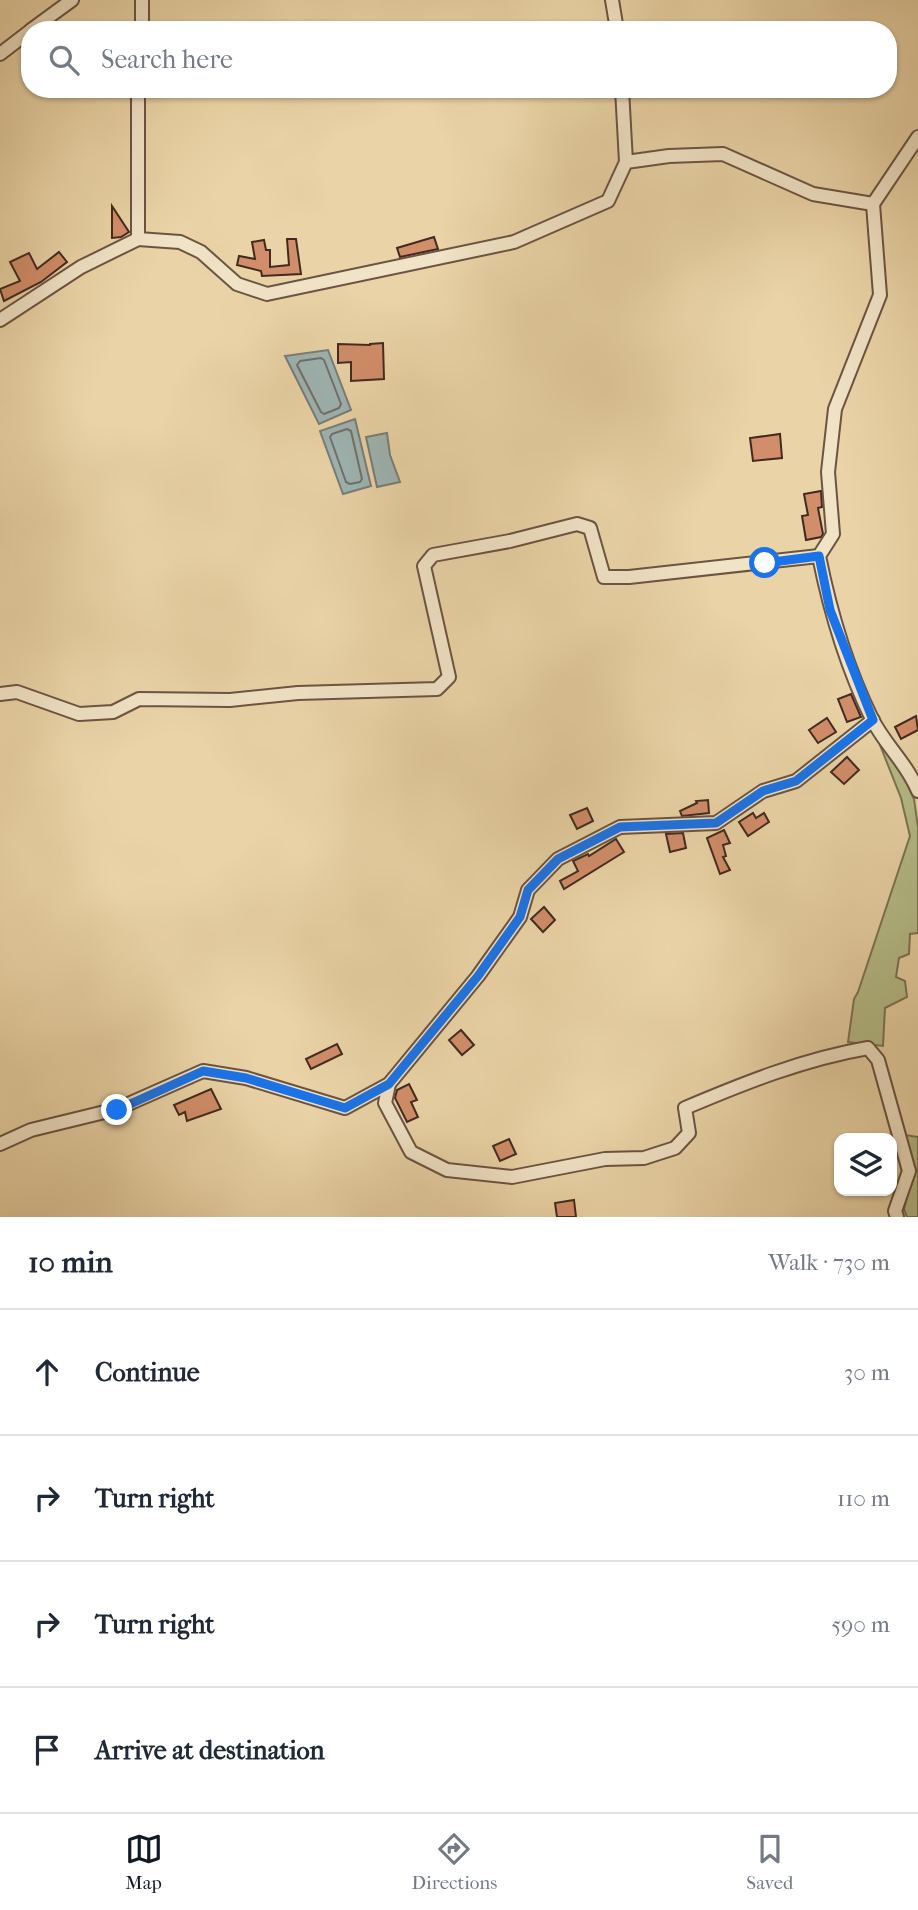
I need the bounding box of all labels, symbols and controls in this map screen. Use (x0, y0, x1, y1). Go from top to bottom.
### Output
search box (21, 21, 897, 98)
icon: search (45, 41, 83, 79)
text: Search here (101, 44, 233, 75)
route start (749, 547, 780, 578)
route end (101, 1094, 132, 1125)
map controls (834, 1133, 897, 1196)
button: layers (834, 1133, 897, 1196)
text: 10 min (28, 1245, 113, 1280)
text: Walk · 730 m (768, 1249, 890, 1276)
icon: ahead (28, 1353, 66, 1391)
text: Continue (95, 1357, 200, 1388)
text: 30 m (844, 1359, 890, 1386)
icon: right (28, 1479, 66, 1517)
text: Turn right (95, 1483, 215, 1514)
text: 110 m (837, 1485, 890, 1512)
icon: right (28, 1605, 66, 1643)
text: Turn right (95, 1609, 215, 1640)
text: 590 m (831, 1611, 890, 1638)
icon: arrive (28, 1731, 66, 1769)
text: Arrive at destination (95, 1735, 325, 1766)
tab: Map (125, 1830, 163, 1894)
tab: Directions (412, 1830, 497, 1894)
tab: Saved (746, 1830, 793, 1894)

